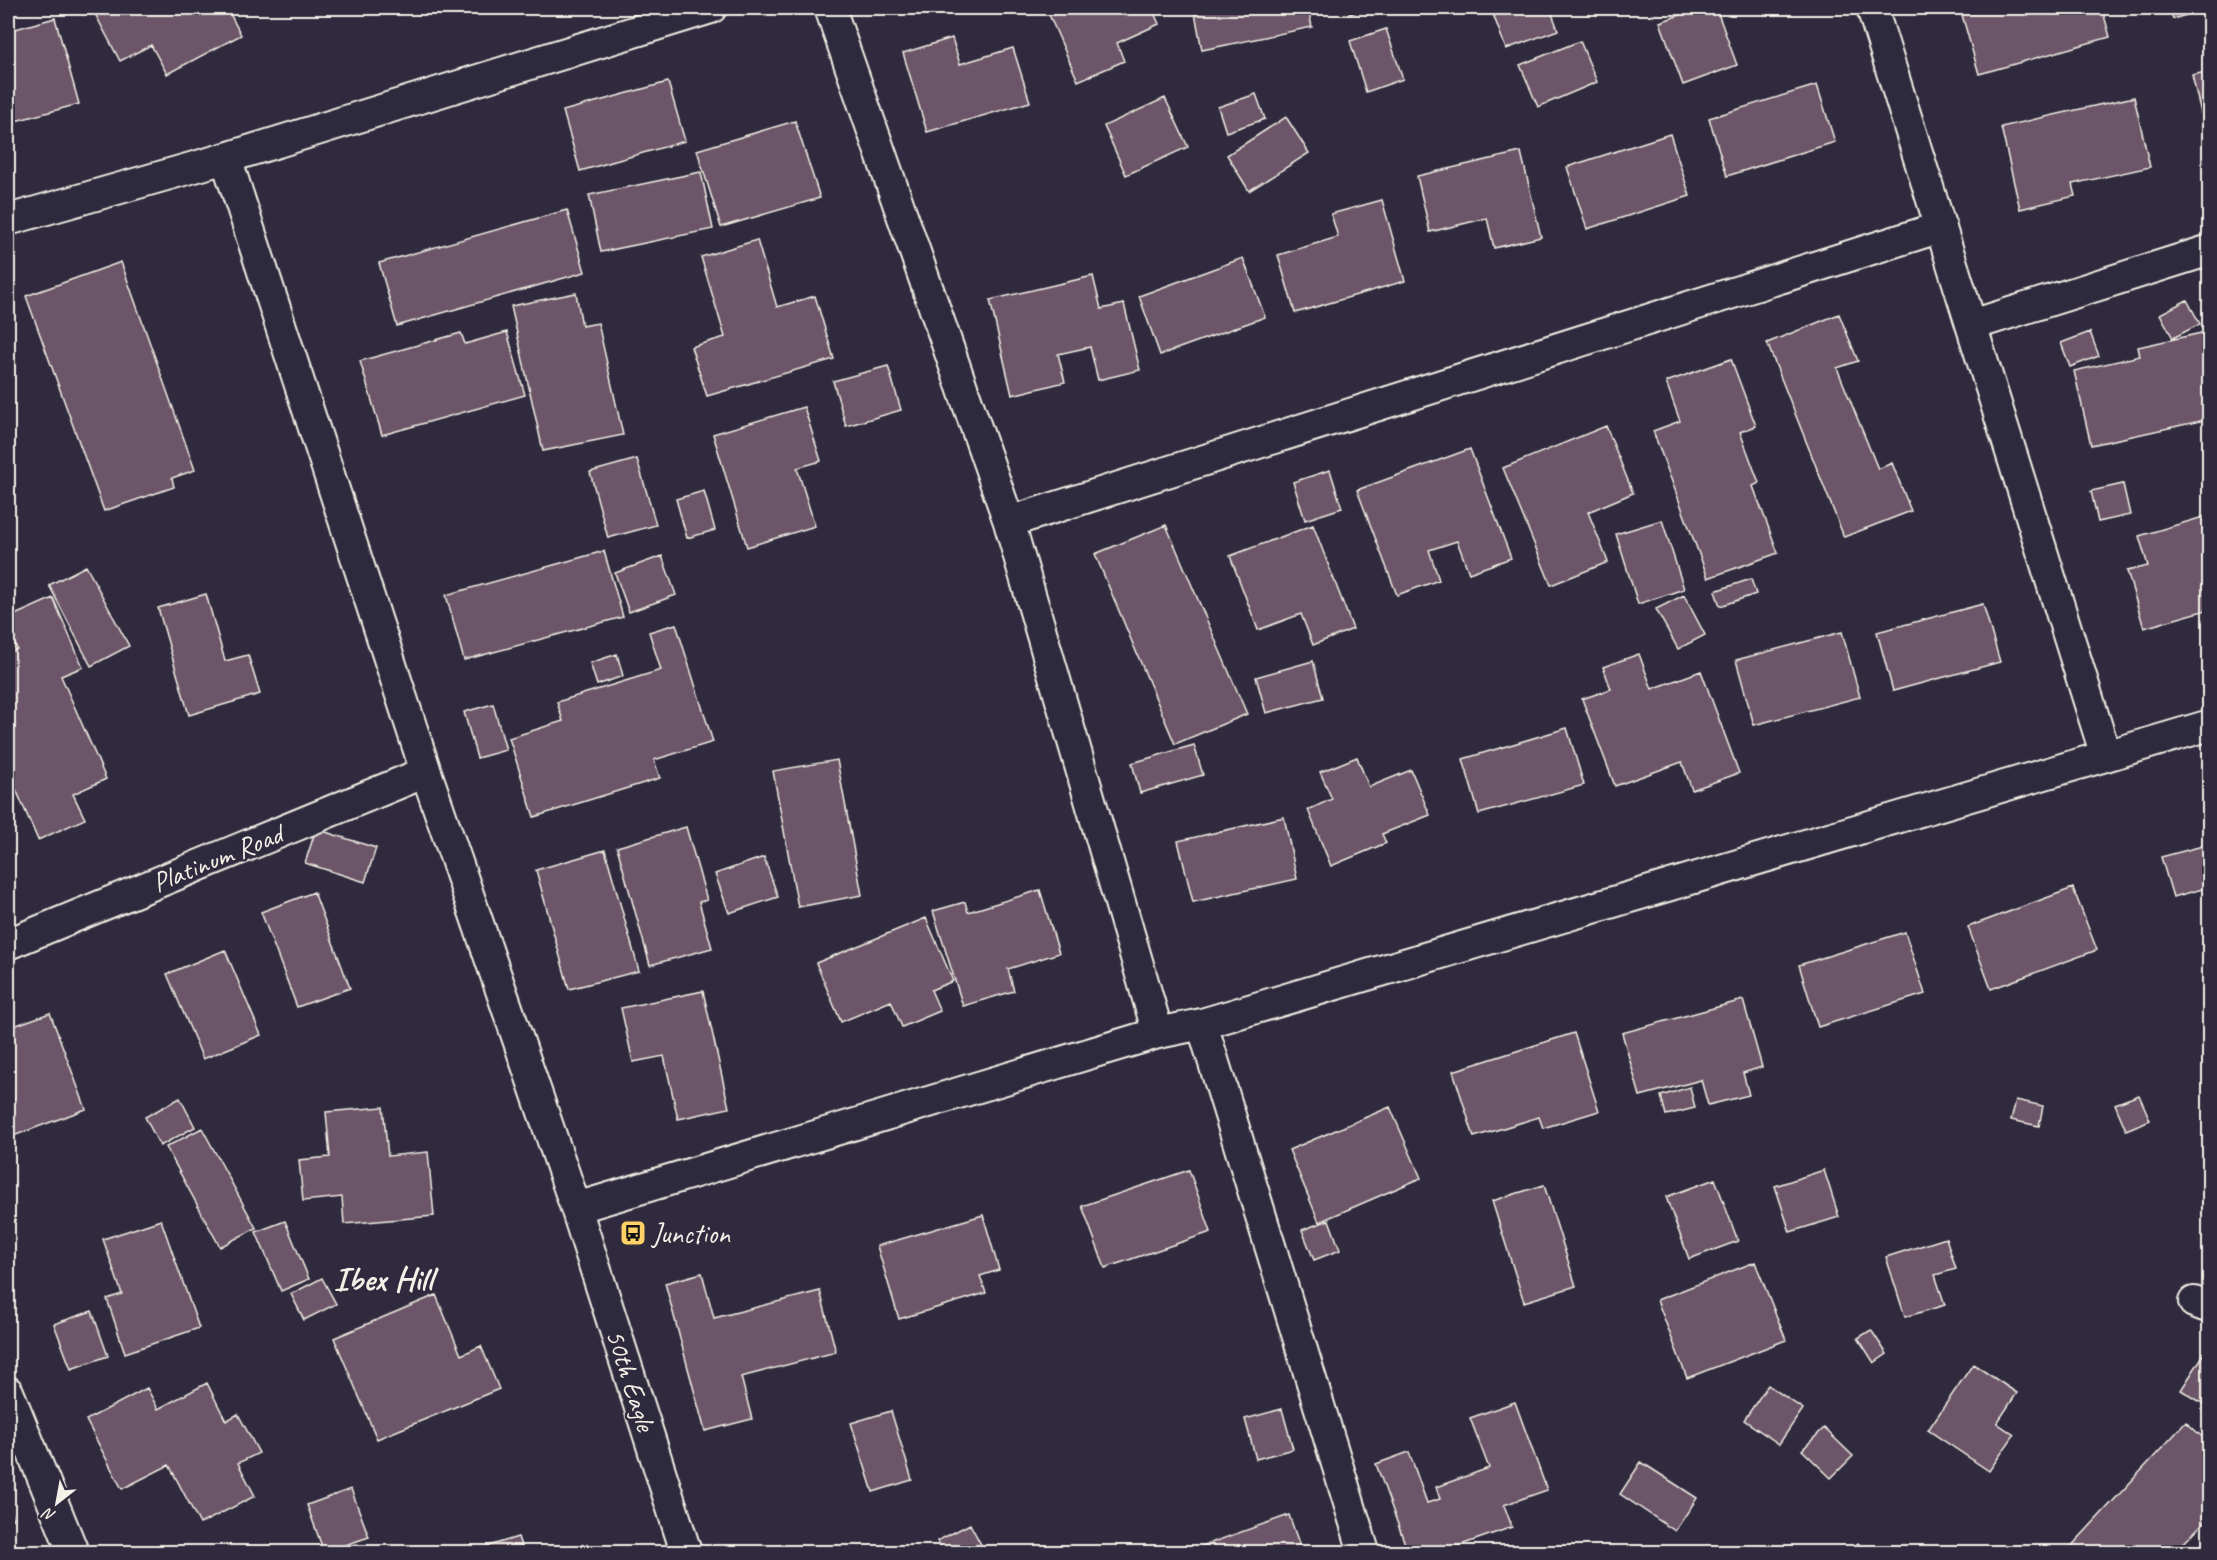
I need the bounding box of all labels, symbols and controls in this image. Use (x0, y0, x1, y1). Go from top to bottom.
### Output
street label: Platinum Road (147, 815, 291, 900)
place label: Junction (650, 1216, 731, 1251)
bus stop icon: Junction (618, 1218, 648, 1248)
district label: Ibex Hill (334, 1257, 439, 1300)
street label: 50th Eagle (598, 1325, 664, 1437)
north arrow (27, 1473, 87, 1533)
text: N (38, 1502, 59, 1526)

